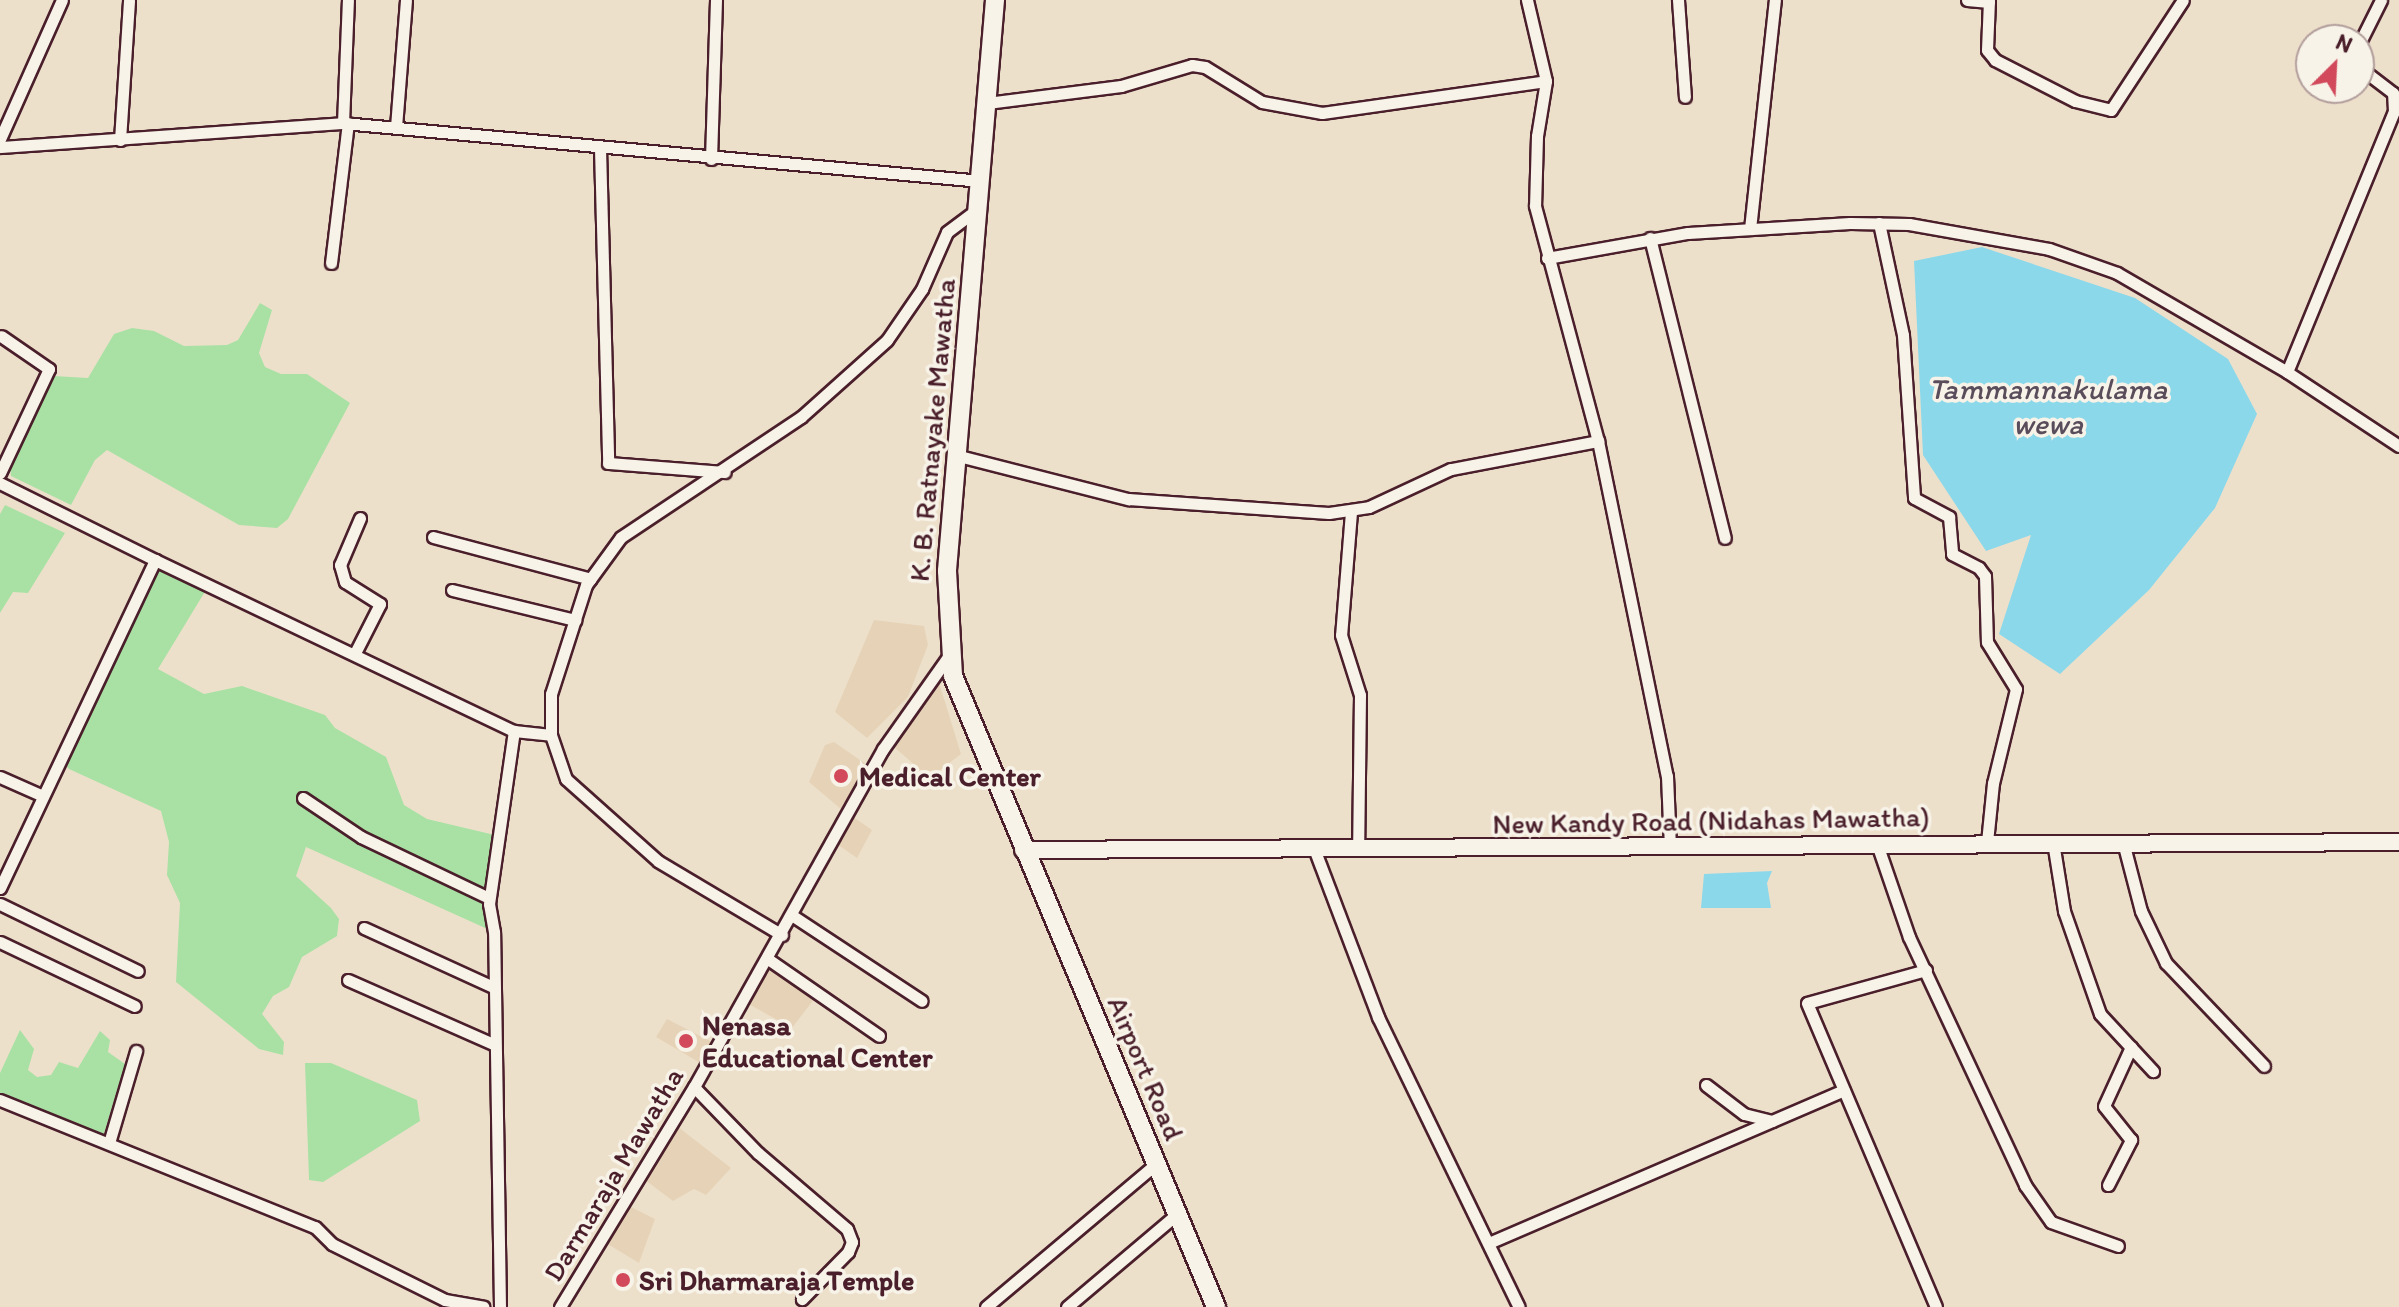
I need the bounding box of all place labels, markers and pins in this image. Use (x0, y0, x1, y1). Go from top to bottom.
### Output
place label: Medical Center (859, 759, 1041, 793)
marker: Medical Center (830, 765, 852, 787)
place label: Nenasa Educational Center (702, 1008, 933, 1074)
marker: Nenasa Educational Center (677, 1032, 695, 1050)
place label: Sri Dharmaraja Temple (639, 1263, 914, 1297)
marker: Sri Dharmaraja Temple (614, 1271, 632, 1289)

